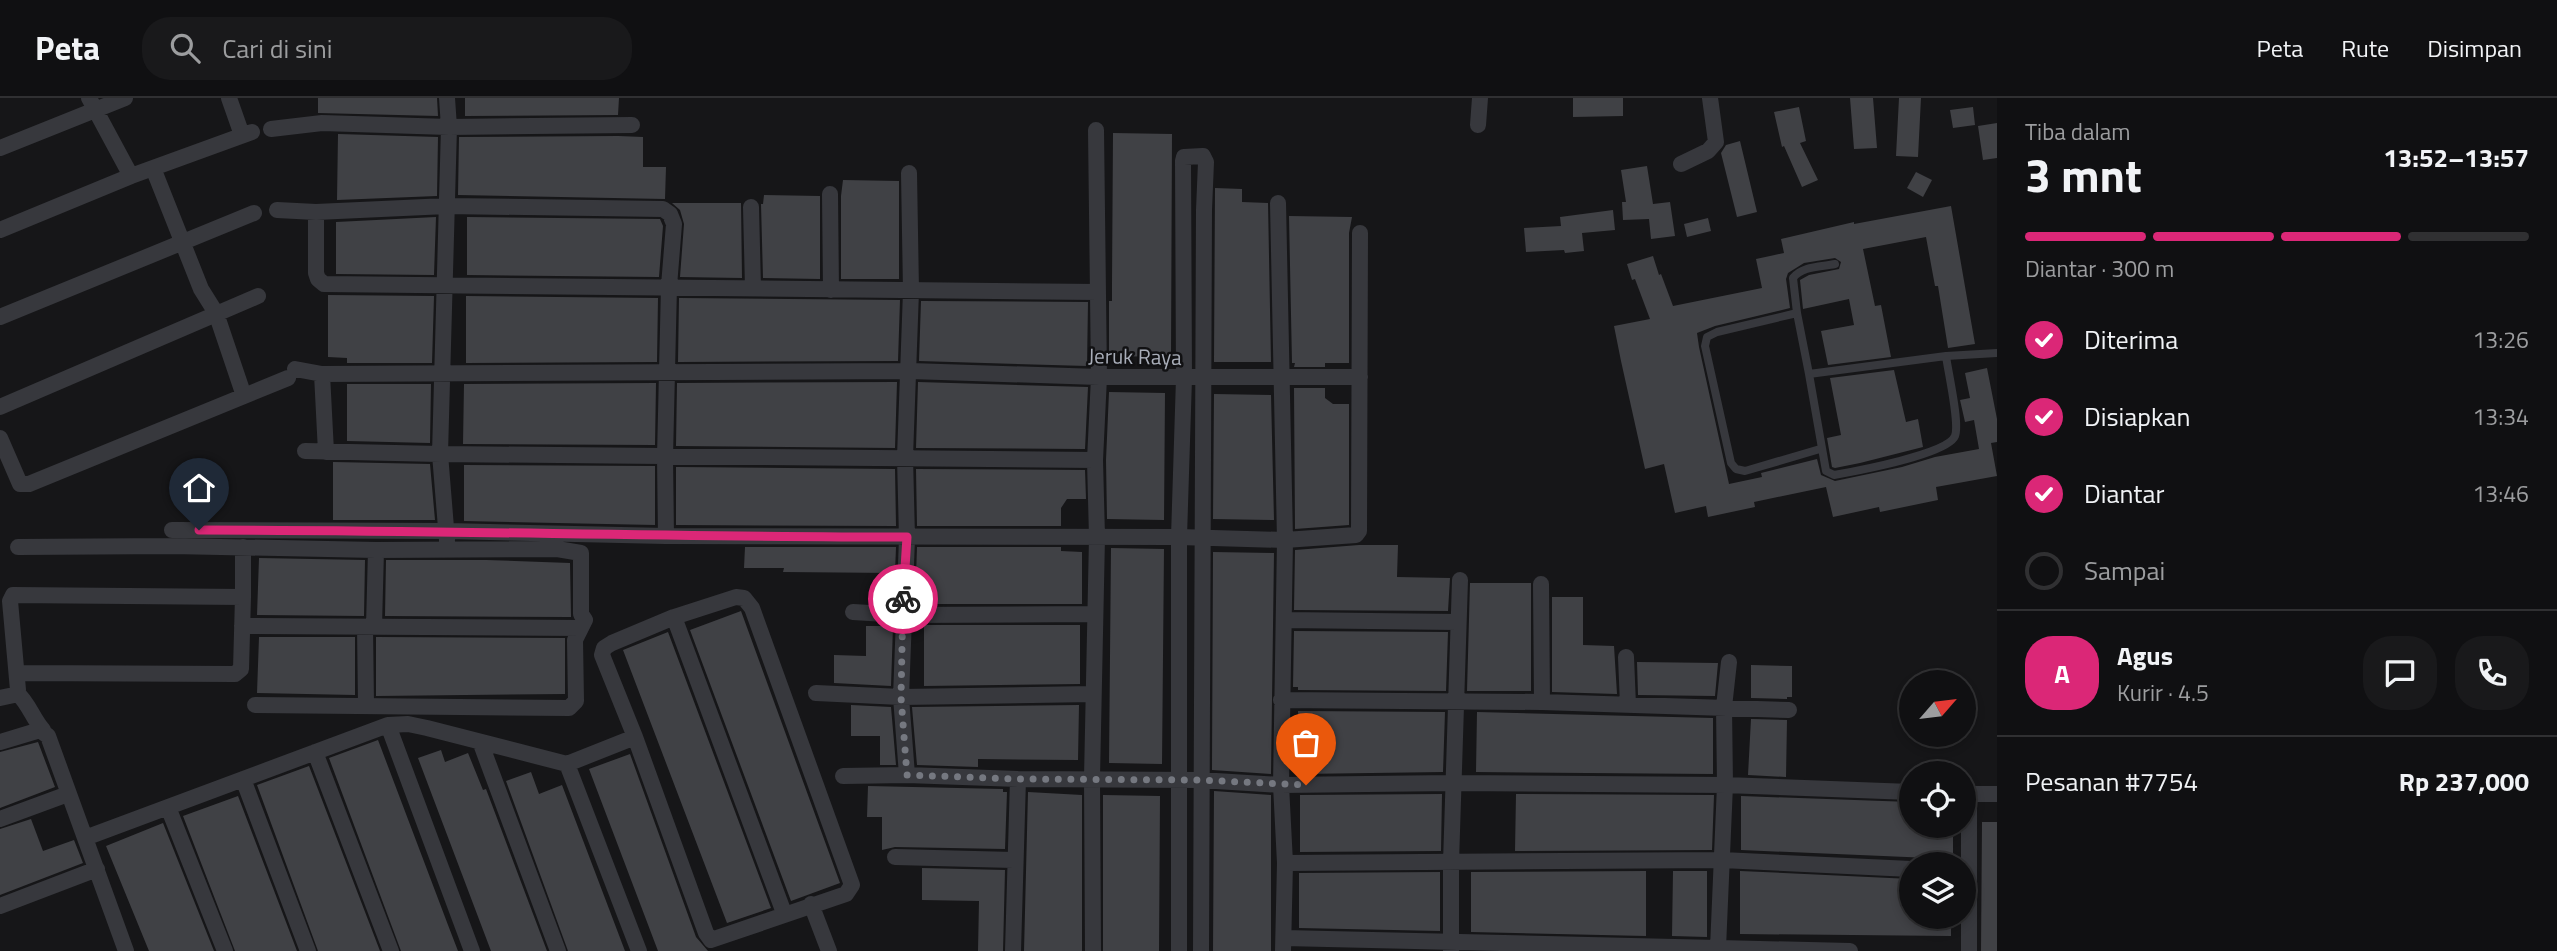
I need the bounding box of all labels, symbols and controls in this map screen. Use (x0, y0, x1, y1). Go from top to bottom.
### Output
search box (142, 17, 632, 80)
text: Peta (35, 23, 100, 73)
icon: search (166, 29, 204, 67)
text: Cari di sini (222, 29, 332, 68)
text: Peta (2257, 30, 2303, 66)
text: Rute (2341, 30, 2389, 66)
text: Disimpan (2427, 30, 2522, 66)
text: Tiba dalam (2025, 114, 2131, 149)
text: 13:52–13:57 (2383, 138, 2529, 177)
text: 3 mnt (2025, 140, 2142, 210)
text: Diantar · 300 m (2025, 251, 2174, 286)
text: Diterima (2084, 320, 2178, 359)
icon: check (2025, 321, 2063, 359)
text: 13:26 (2472, 322, 2529, 357)
street label: Jeruk Raya (1088, 339, 1182, 373)
text: Disiapkan (2084, 397, 2190, 436)
icon: check (2025, 398, 2063, 436)
text: 13:34 (2472, 399, 2529, 434)
pin (169, 458, 229, 530)
icon: home (180, 469, 218, 507)
text: Diantar (2084, 474, 2165, 513)
icon: check (2025, 475, 2063, 513)
text: 13:46 (2472, 476, 2529, 511)
text: Sampai (2084, 551, 2165, 590)
courier (868, 564, 938, 634)
icon: bike (884, 580, 922, 618)
text: Agus (2117, 636, 2173, 675)
button: chat (2363, 636, 2437, 710)
button: phone (2455, 636, 2529, 710)
text: A (2054, 654, 2070, 693)
north arrow (1899, 670, 1976, 747)
map controls (1899, 670, 1976, 929)
text: Kurir · 4.5 (2117, 675, 2209, 710)
pin (1276, 713, 1336, 785)
icon: bag (1287, 724, 1325, 762)
button: locate (1899, 761, 1976, 838)
text: Pesanan #7754 (2025, 762, 2198, 801)
text: Rp 237,000 (2399, 762, 2529, 801)
button: layers (1899, 852, 1976, 929)

